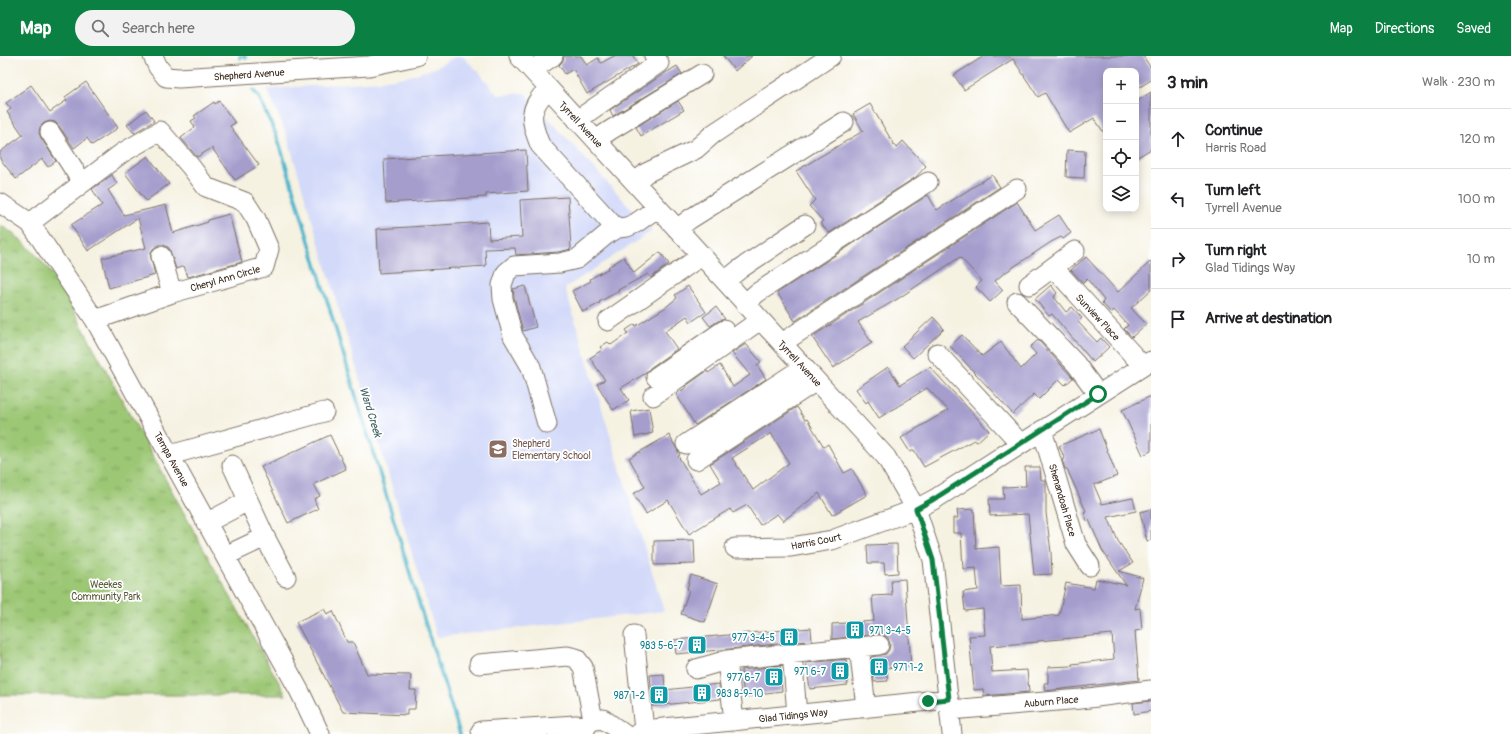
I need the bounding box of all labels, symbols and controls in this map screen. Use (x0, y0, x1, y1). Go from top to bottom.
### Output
search box (75, 10, 355, 46)
text: Map (20, 16, 51, 40)
icon: search (89, 17, 111, 39)
text: Search here (121, 19, 195, 38)
text: Map (1330, 20, 1353, 37)
text: Directions (1375, 20, 1434, 37)
text: Saved (1456, 20, 1491, 37)
street label: Shepherd Avenue (213, 67, 285, 83)
map controls (1103, 68, 1139, 212)
button: + (1103, 68, 1139, 104)
text: 3 min (1167, 72, 1208, 93)
text: Walk · 230 m (1422, 74, 1495, 90)
street label: Tyrrell Avenue (556, 99, 605, 150)
button: − (1103, 104, 1139, 140)
text: Continue (1205, 121, 1263, 140)
icon: ahead (1167, 128, 1189, 150)
text: 120 m (1459, 131, 1495, 147)
button: locate (1103, 140, 1139, 176)
text: Harris Road (1205, 140, 1266, 156)
button: layers (1103, 176, 1139, 212)
text: Turn left (1205, 181, 1261, 200)
icon: left (1167, 188, 1189, 210)
text: 100 m (1458, 191, 1495, 207)
text: Tyrrell Avenue (1205, 200, 1282, 216)
text: Turn right (1205, 241, 1266, 260)
icon: right (1167, 248, 1189, 270)
text: 10 m (1467, 251, 1495, 267)
text: Glad Tidings Way (1205, 260, 1295, 276)
street label: Cheryl Ann Circle (189, 263, 262, 295)
street label: Sunview Place (1073, 292, 1122, 343)
icon: arrive (1167, 308, 1189, 330)
text: Arrive at destination (1205, 309, 1332, 328)
street label: Tyrrell Avenue (775, 338, 824, 389)
water label: Ward Creek (357, 385, 385, 440)
route start (1089, 385, 1107, 403)
street label: Tampa Avenue (151, 430, 191, 489)
school or university icon: Shepherd Elementary School (487, 438, 509, 460)
place label: Shepherd Elementary School (512, 438, 591, 462)
street label: Shenandoah Place (1046, 463, 1078, 538)
street label: Harris Court (790, 531, 843, 553)
park label: Weekes Community Park (71, 579, 142, 603)
building icon: 971 3-4-5 (844, 619, 866, 641)
place label: 971 3-4-5 (869, 625, 911, 637)
building icon: 977 3-4-5 (778, 626, 800, 648)
place label: 977 3-4-5 (732, 632, 775, 644)
building icon: 983 5-6-7 (686, 634, 708, 656)
place label: 983 5-6-7 (640, 640, 684, 652)
building icon: 971 1-2 (868, 656, 890, 678)
building icon: 971 6-7 (829, 660, 851, 682)
place label: 971 1-2 (893, 662, 924, 674)
building icon: 977 6-7 (763, 666, 785, 688)
place label: 971 6-7 (794, 666, 827, 678)
place label: 977 6-7 (727, 672, 761, 684)
building icon: 983 8-9-10 (691, 682, 713, 704)
building icon: 987 1-2 (648, 684, 670, 706)
place label: 983 8-9-10 (716, 688, 764, 700)
place label: 987 1-2 (614, 690, 645, 702)
route end (919, 692, 937, 710)
street label: Auburn Place (1023, 694, 1079, 710)
street label: Glad Tidings Way (758, 706, 829, 726)

